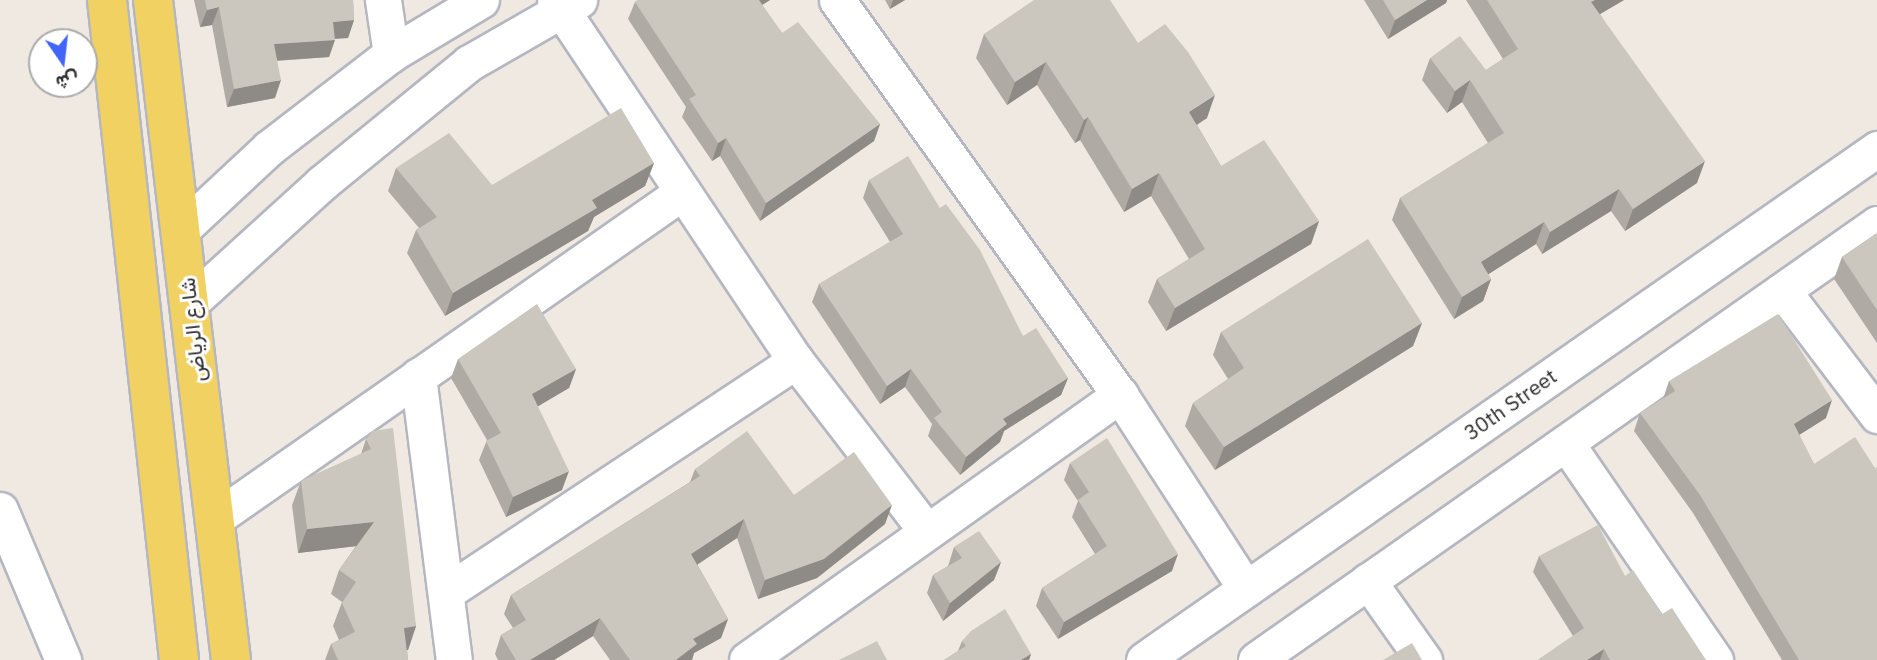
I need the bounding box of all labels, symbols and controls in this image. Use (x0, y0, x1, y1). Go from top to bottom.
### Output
north arrow (28, 28, 98, 98)
text: ش (54, 67, 82, 96)
street label: شارع الرياض (174, 277, 210, 383)
street label: 30th Street (1459, 363, 1561, 445)

